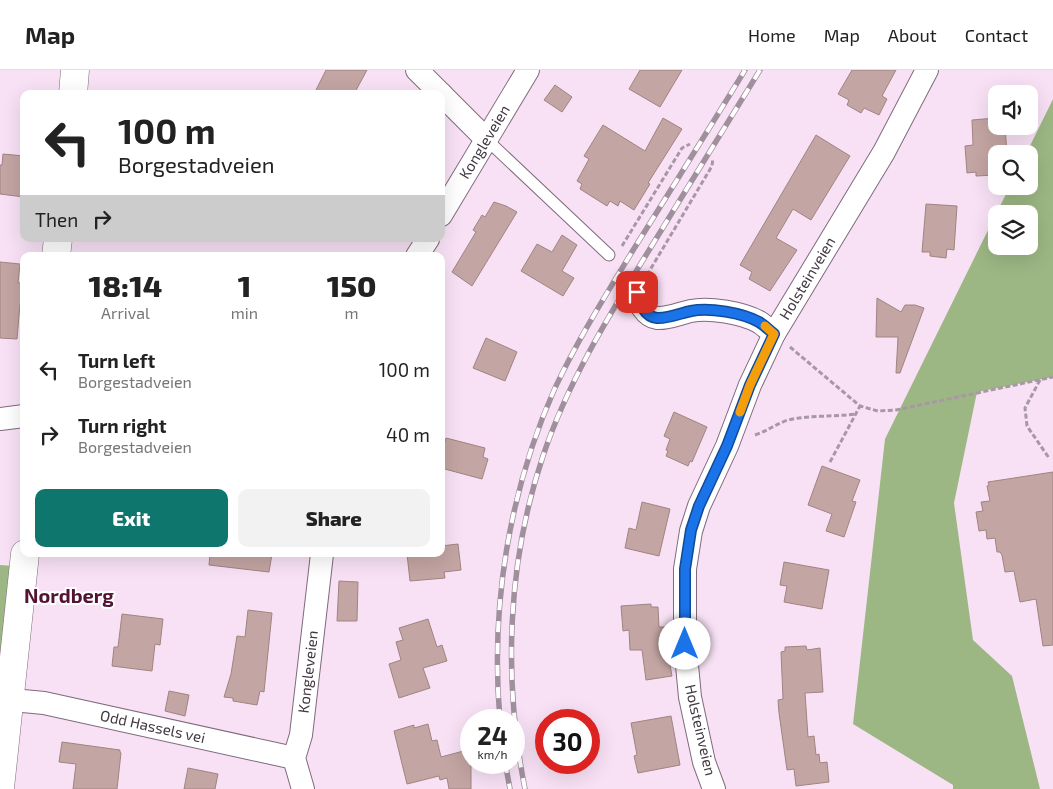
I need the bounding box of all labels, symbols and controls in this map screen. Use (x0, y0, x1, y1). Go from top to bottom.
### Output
text: Map (25, 20, 75, 49)
text: Home (748, 24, 796, 46)
text: Map (824, 24, 860, 46)
text: About (888, 24, 937, 46)
text: Contact (965, 24, 1028, 46)
map controls (988, 85, 1038, 255)
button: sound (988, 85, 1038, 135)
street label: Kongleveien (455, 101, 513, 182)
text: 100 m (118, 109, 216, 151)
icon: left (35, 110, 100, 175)
button: search (988, 145, 1038, 195)
text: Borgestadveien (118, 151, 275, 177)
icon: right (88, 205, 116, 233)
button: layers (988, 205, 1038, 255)
text: Then (35, 208, 78, 231)
street label: Holsteinveien (775, 233, 839, 322)
text: 18:14 (89, 267, 162, 303)
text: 1 (238, 267, 251, 303)
text: 150 (327, 267, 376, 303)
pin (616, 271, 658, 313)
icon: arrive (623, 278, 651, 306)
text: Arrival (101, 303, 150, 322)
text: min (231, 303, 258, 322)
text: m (345, 303, 359, 322)
text: Turn left (78, 349, 155, 372)
icon: left (35, 356, 63, 384)
text: 100 m (379, 358, 430, 381)
text: Borgestadveien (78, 372, 192, 391)
text: Turn right (78, 414, 166, 437)
icon: right (35, 421, 63, 449)
text: 40 m (386, 423, 430, 446)
text: Borgestadveien (78, 437, 192, 456)
button: Exit (35, 489, 228, 547)
button: Share (238, 489, 430, 547)
district label: Nordberg (24, 583, 114, 607)
position arrow (658, 617, 710, 669)
street label: Kongleveien (294, 629, 321, 714)
street label: Holsteinveien (682, 682, 720, 777)
street label: Odd Hassels vei (99, 706, 207, 746)
speed limit sign: 30 (535, 709, 600, 774)
text: 24 (477, 720, 508, 750)
text: km/h (478, 747, 507, 761)

